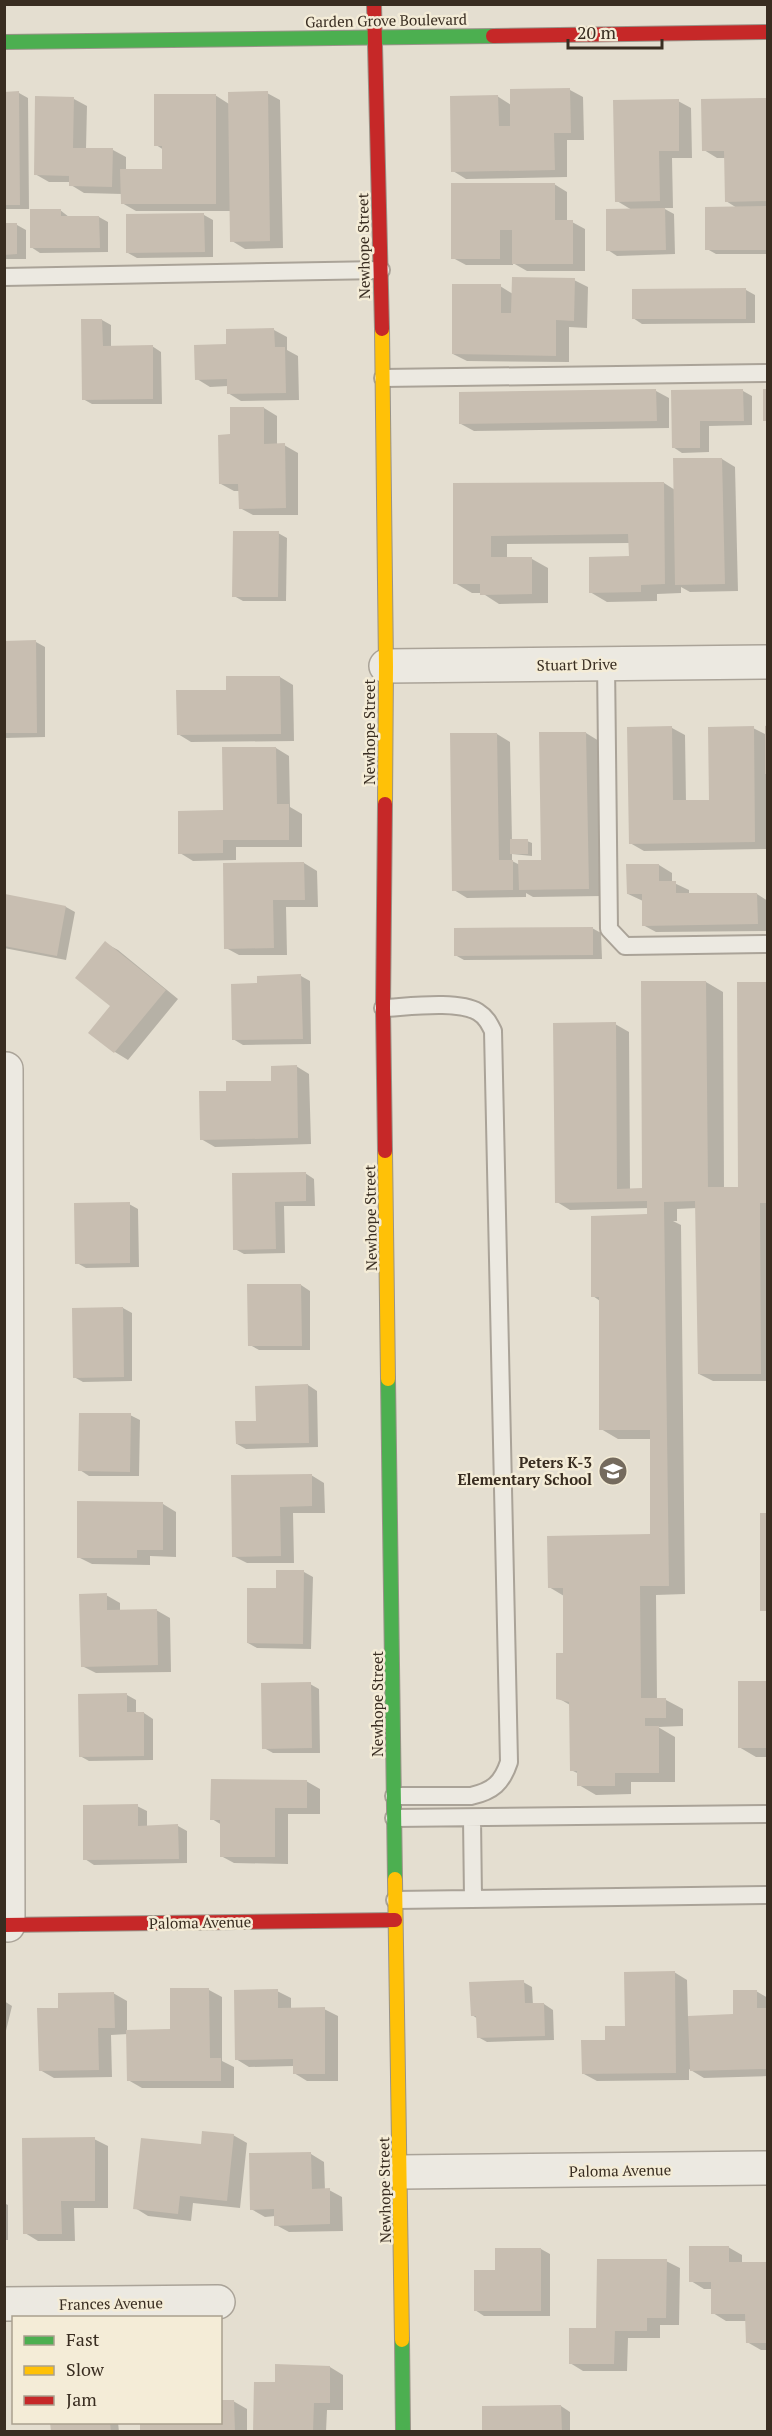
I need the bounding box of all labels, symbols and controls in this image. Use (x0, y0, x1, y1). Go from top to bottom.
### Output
street label: Garden Grove Boulevard (305, 9, 467, 31)
scale bar (568, 12, 662, 50)
text: 20 m (577, 20, 617, 44)
street label: Newhope Street (352, 192, 374, 299)
street label: Stuart Drive (537, 653, 617, 675)
street label: Newhope Street (359, 678, 379, 785)
street label: Newhope Street (359, 1164, 381, 1271)
place label: Peters K-3 Elementary School (457, 1452, 592, 1489)
school or university icon: Peters K-3 Elementary School (597, 1455, 629, 1487)
street label: Newhope Street (367, 1650, 387, 1757)
street label: Paloma Avenue (149, 1911, 251, 1933)
street label: Newhope Street (373, 2136, 395, 2243)
street label: Paloma Avenue (569, 2159, 671, 2181)
street label: Frances Avenue (59, 2292, 163, 2314)
legend (12, 2316, 222, 2424)
text: Fast (66, 2327, 100, 2351)
text: Slow (66, 2357, 105, 2381)
text: Jam (66, 2387, 97, 2411)

